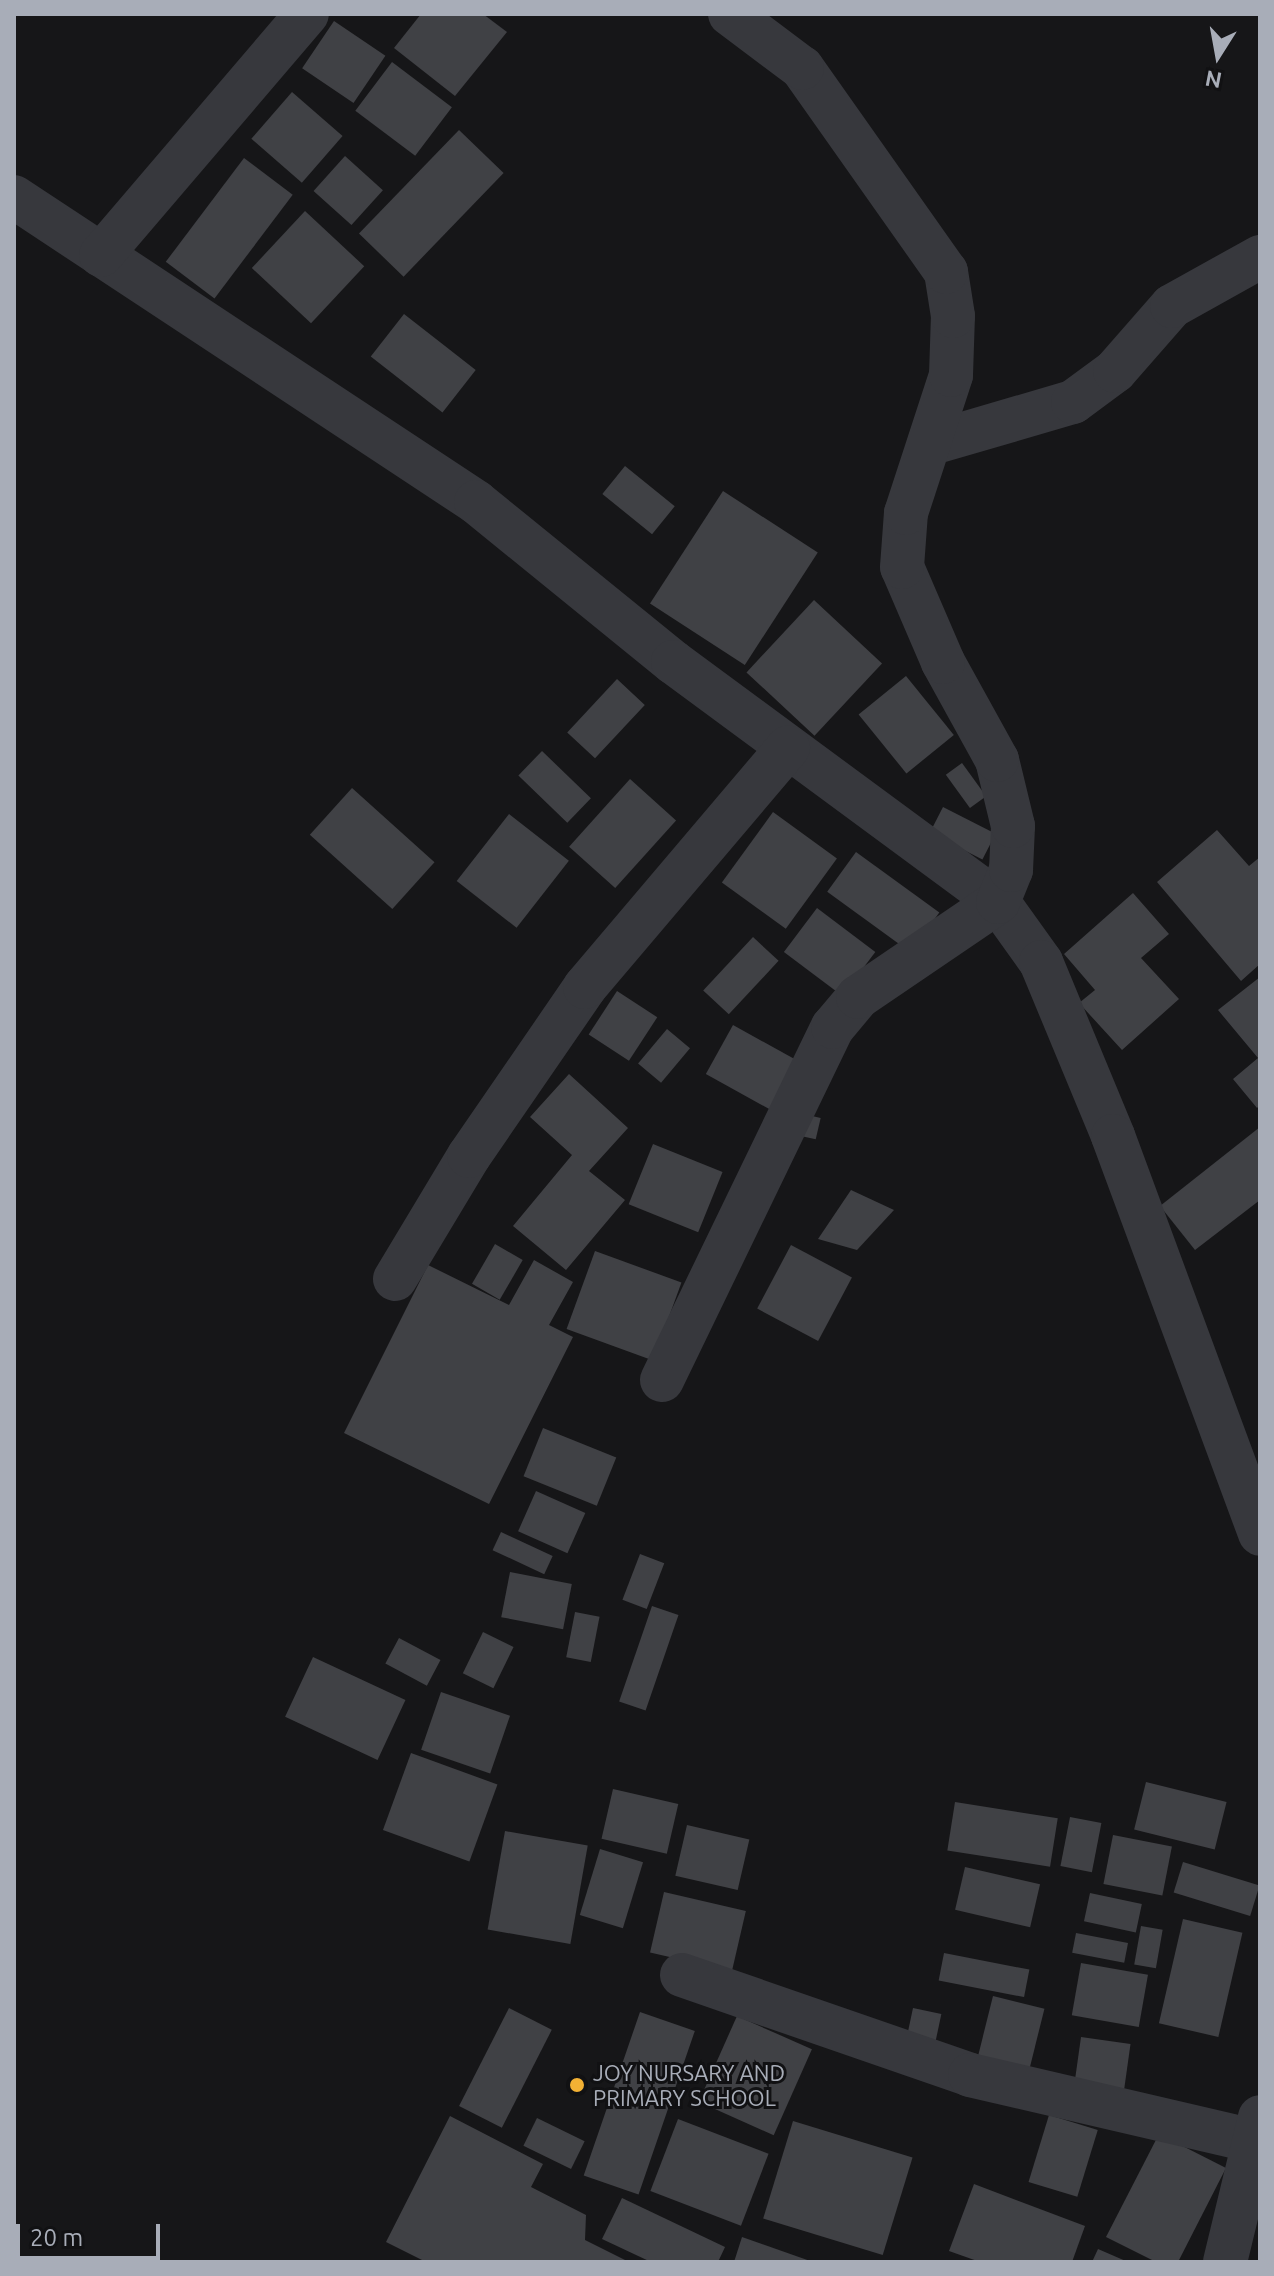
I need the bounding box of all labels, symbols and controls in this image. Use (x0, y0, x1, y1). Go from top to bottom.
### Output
north arrow (1178, 16, 1258, 96)
text: N (1203, 66, 1224, 94)
place label: JOY NURSARY AND PRIMARY SCHOOL (593, 2059, 785, 2110)
marker: JOY NURSARY AND PRIMARY SCHOOL (568, 2076, 586, 2094)
scale bar (20, 2208, 164, 2258)
text: 20 m (30, 2224, 83, 2251)

